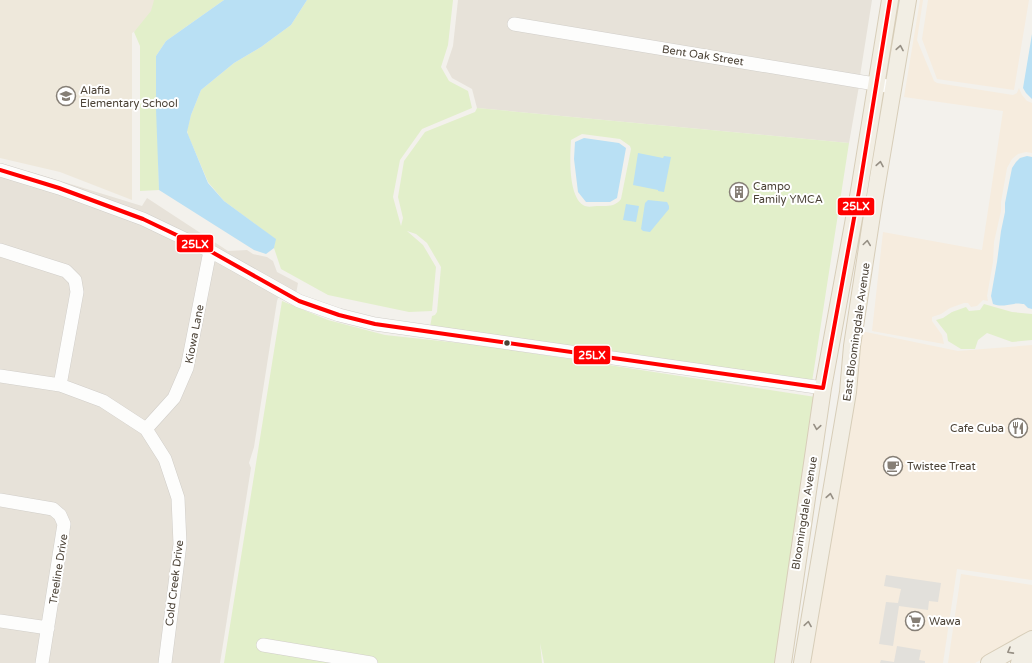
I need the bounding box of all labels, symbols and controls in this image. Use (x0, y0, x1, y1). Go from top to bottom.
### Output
street label: Bent Oak Street (661, 43, 745, 68)
one-way arrow (895, 45, 904, 51)
place label: Alafia Elementary School (80, 84, 178, 110)
school or university icon: Alafia Elementary School (55, 85, 77, 107)
one-way arrow (875, 161, 884, 167)
place label: Campo Family YMCA (753, 180, 823, 206)
building icon: Campo Family YMCA (728, 181, 750, 203)
line badge: 25LX (837, 197, 875, 216)
text: 25LX (842, 200, 870, 213)
line badge: 25LX (176, 234, 214, 253)
text: 25LX (181, 238, 209, 251)
one-way arrow (862, 240, 871, 246)
street label: East Bloomingdale Avenue (840, 262, 873, 402)
street label: Kiowa Lane (182, 303, 207, 365)
unlabelled marker (502, 338, 512, 348)
line badge: 25LX (573, 345, 611, 365)
text: 25LX (578, 349, 606, 362)
restaurant icon: Cafe Cuba (1007, 417, 1029, 439)
place label: Cafe Cuba (950, 422, 1004, 435)
one-way arrow (813, 424, 822, 430)
cafe icon: Twistee Treat (882, 455, 904, 477)
street label: Bloomingdale Avenue (789, 456, 820, 571)
place label: Twistee Treat (907, 460, 976, 473)
one-way arrow (825, 493, 834, 499)
street label: Treeline Drive (47, 533, 70, 605)
street label: Cold Creek Drive (163, 539, 186, 627)
supermarket icon: Wawa (904, 610, 926, 632)
place label: Wawa (929, 615, 961, 628)
one-way arrow (803, 621, 812, 628)
one-way arrow (1007, 646, 1014, 654)

